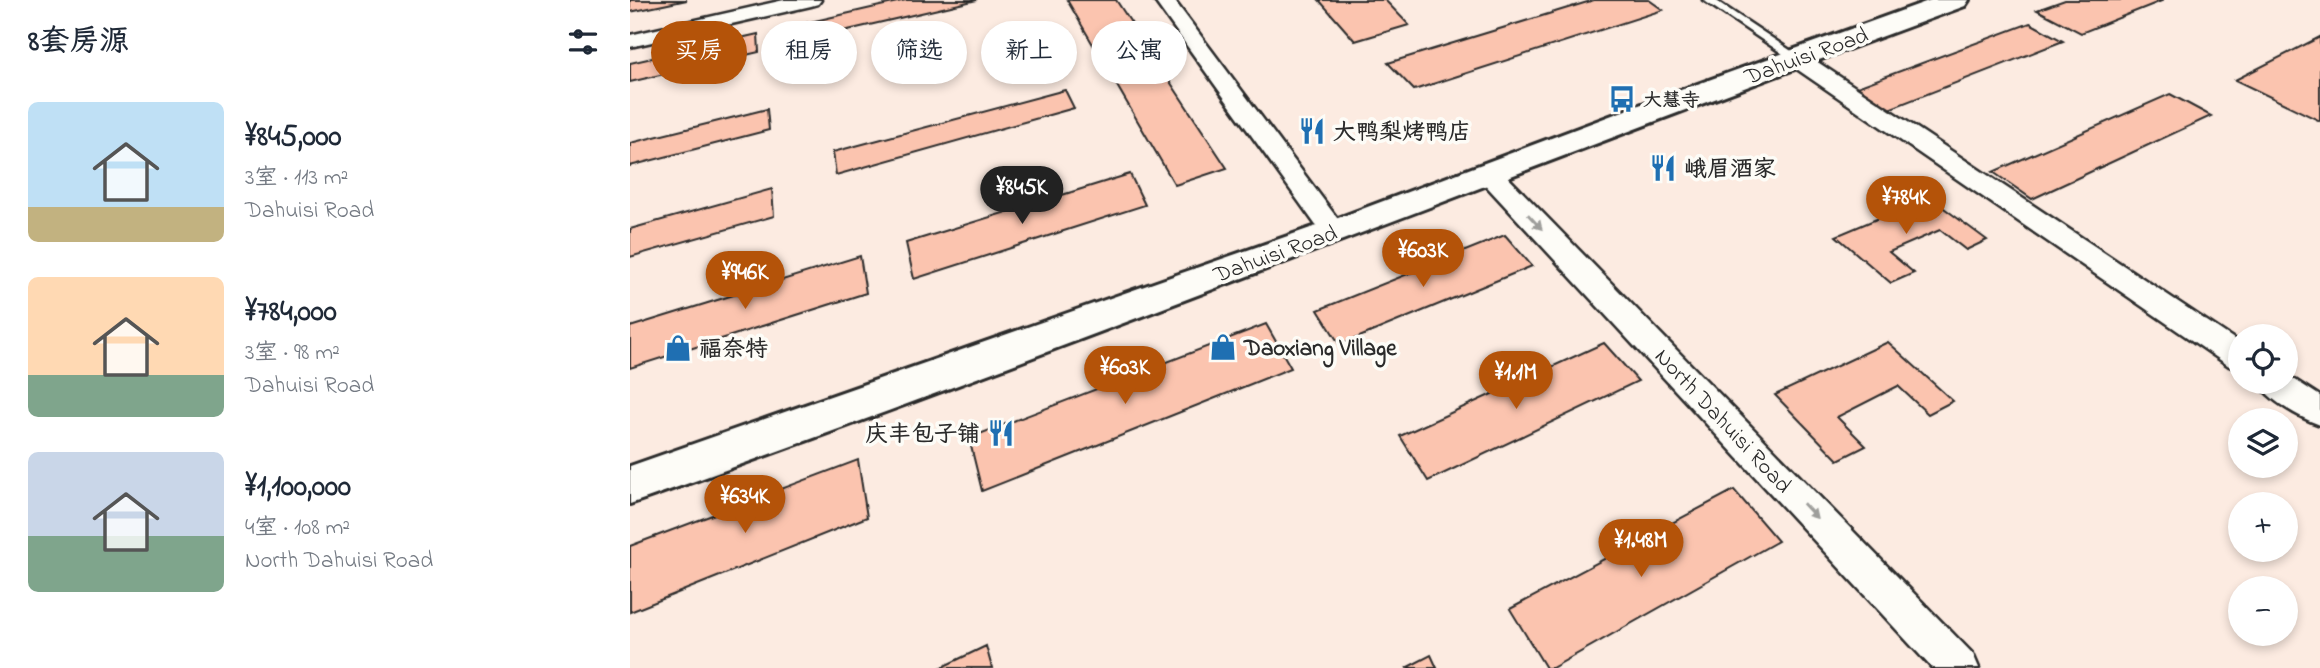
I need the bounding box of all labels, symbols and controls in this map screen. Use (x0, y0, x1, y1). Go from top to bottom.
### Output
street label: Dahuisi Road (1740, 20, 1873, 95)
text: 8套房源 (28, 21, 129, 65)
chip: 买房 (651, 21, 747, 84)
chip: 租房 (761, 21, 857, 84)
chip: 筛选 (871, 21, 967, 84)
chip: 新上 (981, 21, 1077, 84)
chip: 公寓 (1091, 21, 1187, 84)
icon: filters (564, 23, 602, 61)
bus stop icon: 大慧寺 (1607, 84, 1637, 114)
place label: 大慧寺 (1643, 88, 1700, 115)
text: ¥845,000 (245, 116, 342, 160)
restaurant icon: 大鸭梨烤鸭店 (1297, 116, 1327, 146)
place label: 大鸭梨烤鸭店 (1333, 117, 1471, 150)
icon: home (84, 130, 168, 214)
restaurant icon: 峨眉酒家 (1648, 153, 1678, 183)
place label: 峨眉酒家 (1684, 154, 1776, 187)
text: 3室 · 113 m² (245, 162, 348, 195)
pin: ¥845K (973, 166, 1071, 226)
text: ¥845K (996, 172, 1048, 205)
pin: ¥784K (1857, 176, 1955, 236)
text: ¥784K (1882, 182, 1930, 215)
text: Dahuisi Road (245, 195, 374, 228)
one-way arrow (1527, 213, 1544, 230)
street label: Dahuisi Road (1209, 218, 1342, 293)
pin: ¥603K (1374, 230, 1472, 289)
text: ¥603K (1398, 235, 1448, 268)
pin: ¥946K (696, 252, 794, 311)
text: ¥946K (722, 257, 768, 290)
text: ¥784,000 (245, 291, 337, 335)
icon: home (84, 305, 168, 389)
map controls (2228, 324, 2298, 646)
button: locate (2228, 324, 2298, 394)
shop icon: Daoxiang Village (1208, 332, 1238, 362)
shop icon: 福奈特 (663, 333, 693, 363)
place label: Daoxiang Village (1243, 333, 1397, 368)
place label: 福奈特 (699, 334, 768, 367)
text: 3室 · 98 m² (245, 337, 340, 370)
street label: North Dahuisi Road (1646, 342, 1798, 502)
pin: ¥603K (1076, 346, 1174, 406)
text: ¥603K (1100, 352, 1150, 385)
pin: ¥1.1M (1467, 352, 1565, 411)
text: ¥1.1M (1495, 357, 1537, 390)
text: Dahuisi Road (245, 370, 374, 403)
button: layers (2228, 408, 2298, 478)
restaurant icon: 庆丰包子铺 (986, 418, 1016, 448)
place label: 庆丰包子铺 (865, 419, 980, 452)
text: ¥1,100,000 (245, 466, 351, 510)
pin: ¥634K (696, 476, 794, 535)
icon: home (84, 480, 168, 564)
text: ¥634K (720, 481, 770, 514)
button: + (2228, 492, 2298, 562)
one-way arrow (1801, 502, 1817, 519)
text: 4室 · 108 m² (245, 512, 350, 545)
pin: ¥1.48M (1584, 520, 1698, 579)
text: ¥1.48M (1614, 525, 1668, 558)
text: North Dahuisi Road (245, 545, 433, 578)
button: − (2228, 576, 2298, 646)

